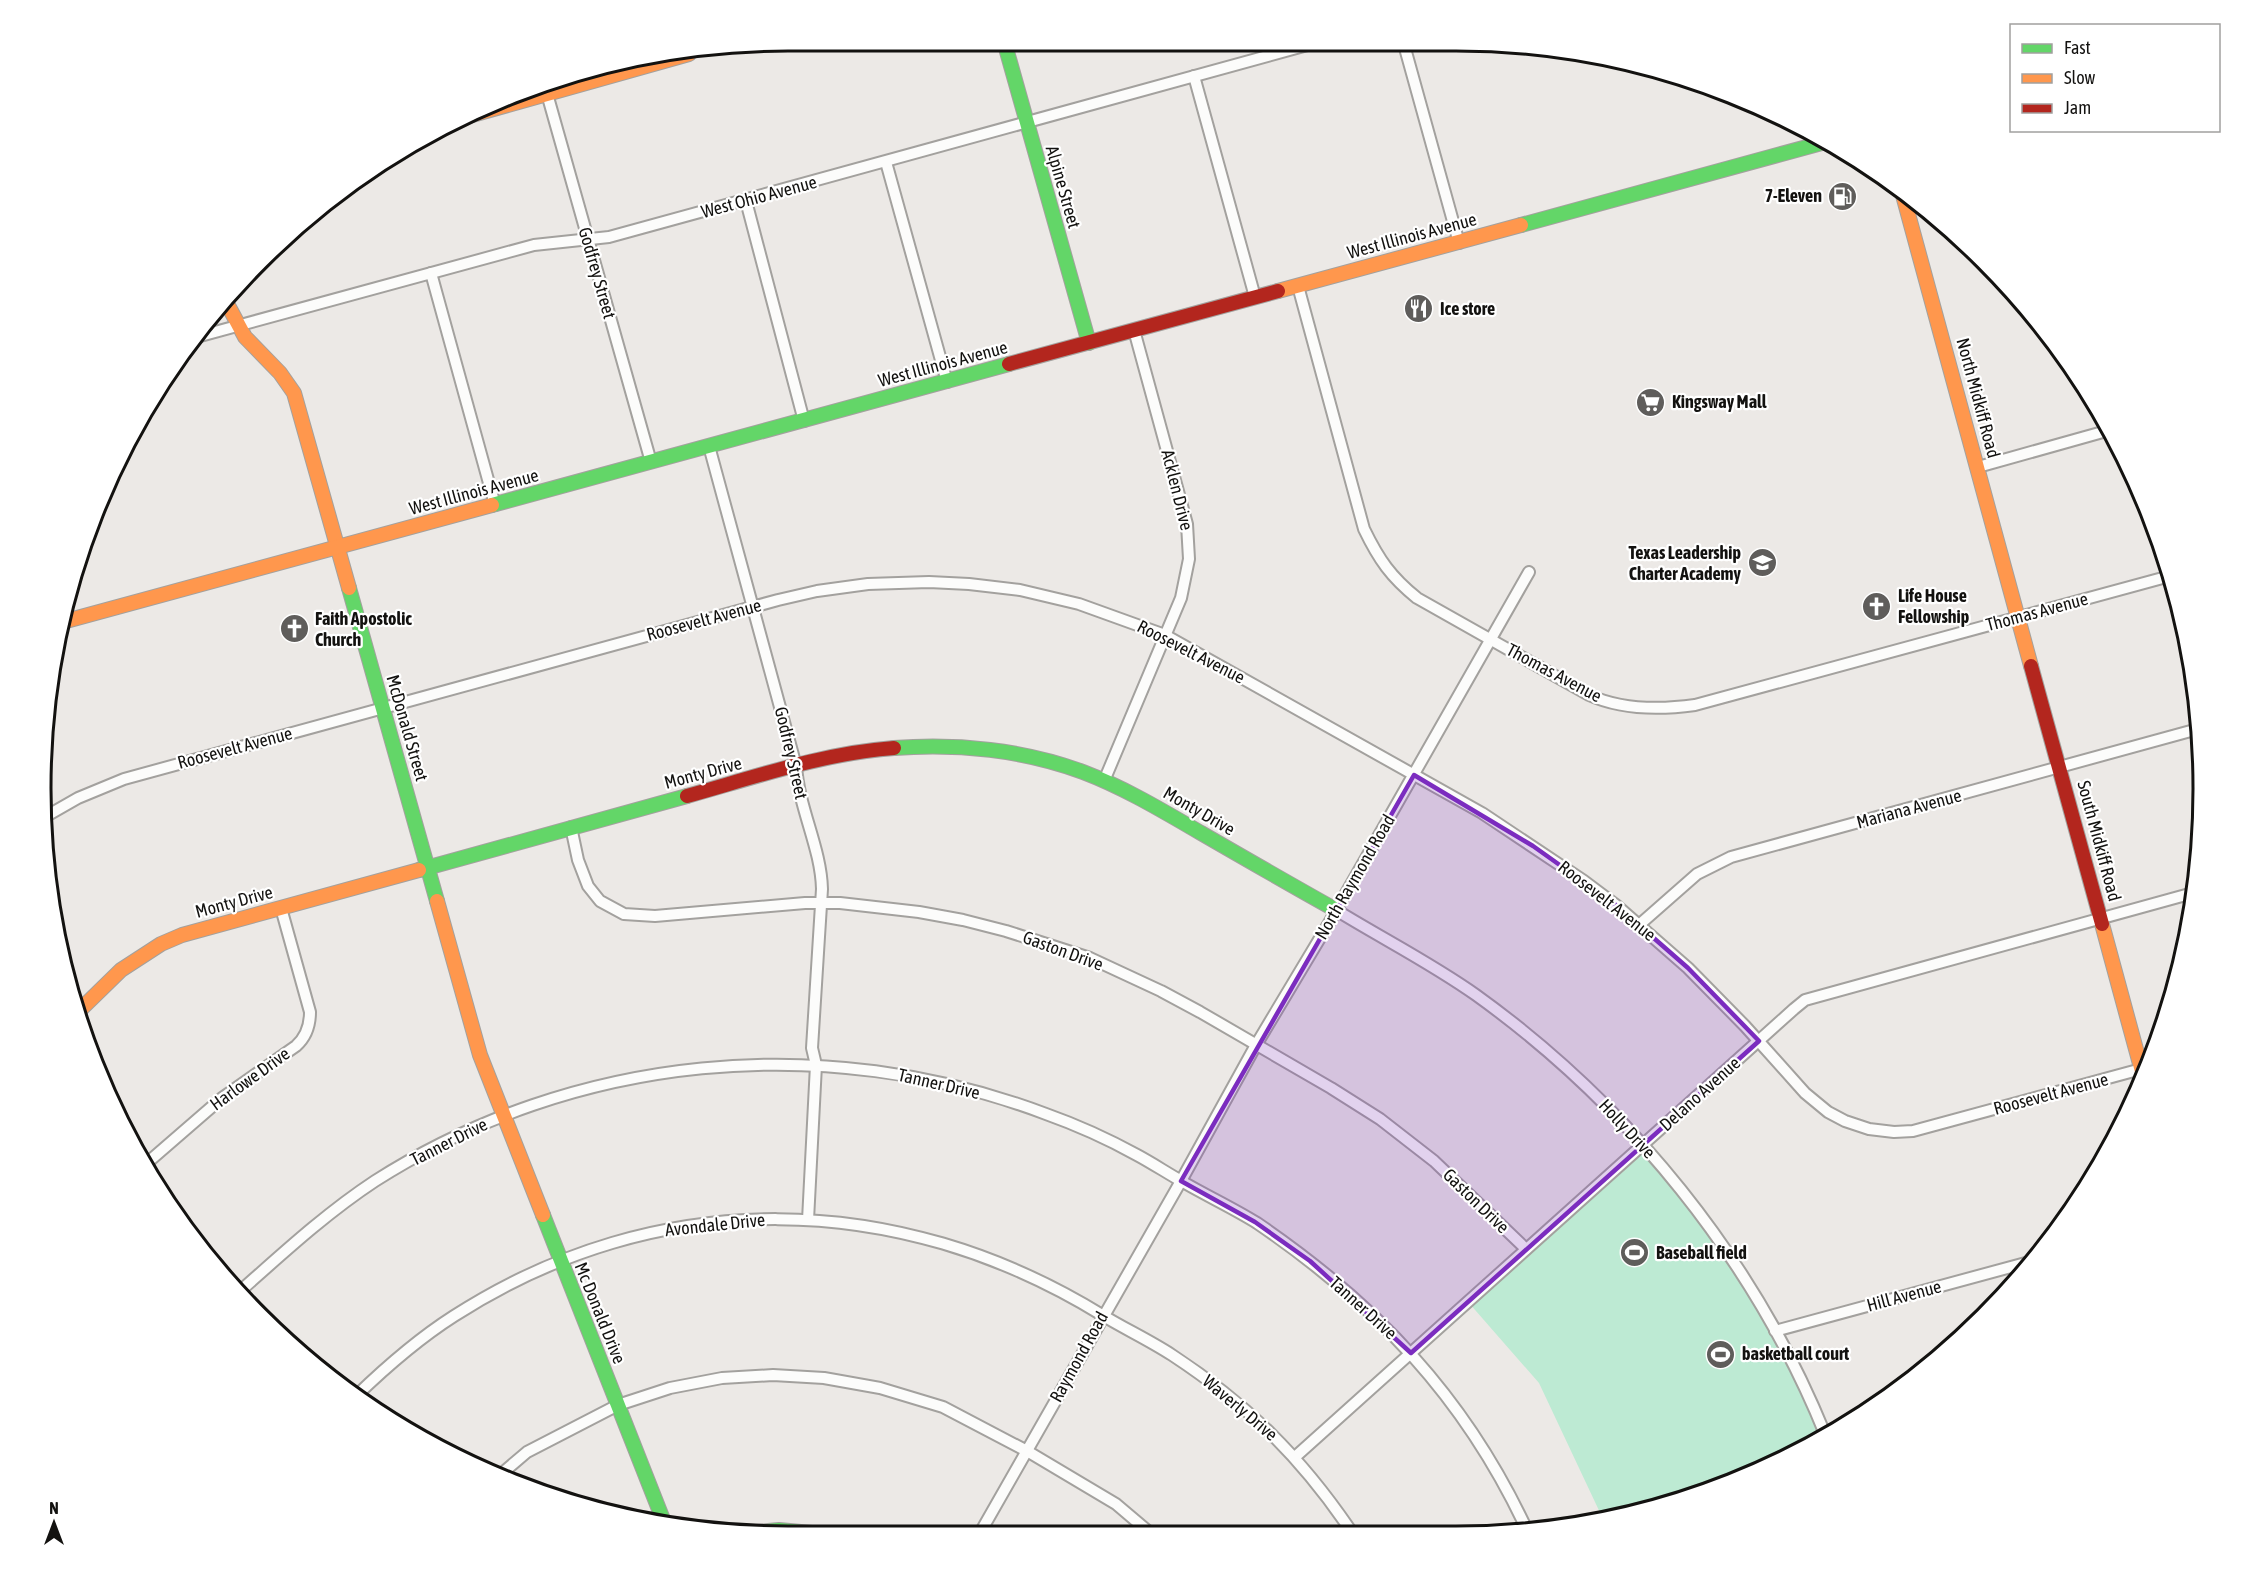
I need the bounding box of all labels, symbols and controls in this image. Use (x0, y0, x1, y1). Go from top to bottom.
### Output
legend (2010, 24, 2220, 132)
text: Fast (2064, 37, 2091, 58)
text: Slow (2064, 67, 2095, 88)
text: Jam (2064, 97, 2091, 118)
street label: Alpine Street (1042, 143, 1085, 231)
street label: West Ohio Avenue (699, 171, 819, 222)
fuel station icon: 7-Eleven (1827, 180, 1859, 212)
place label: 7-Eleven (1765, 185, 1822, 206)
street label: West Illinois Avenue (1345, 208, 1479, 263)
street label: Godfrey Street (574, 225, 621, 321)
restaurant icon: Ice store (1403, 293, 1435, 325)
place label: Ice store (1440, 298, 1495, 319)
street label: West Illinois Avenue (876, 336, 1010, 391)
street label: North Midkiff Road (1952, 336, 2005, 460)
supermarket icon: Kingsway Mall (1635, 386, 1667, 418)
place label: Kingsway Mall (1672, 391, 1767, 412)
street label: Acklen Drive (1157, 447, 1198, 532)
street label: West Illinois Avenue (407, 464, 541, 519)
place label: Texas Leadership Charter Academy (1628, 542, 1742, 584)
school or university icon: Texas Leadership Charter Academy (1746, 547, 1778, 579)
place label: Life House Fellowship (1898, 585, 1969, 627)
street label: Thomas Avenue (1984, 588, 2090, 635)
church icon: Life House Fellowship (1861, 590, 1893, 622)
street label: Roosevelt Avenue (644, 594, 764, 645)
place label: Faith Apostolic Church (315, 608, 412, 650)
church icon: Faith Apostolic Church (278, 613, 310, 645)
street label: Roosevelt Avenue (1134, 615, 1249, 688)
street label: Thomas Avenue (1503, 639, 1605, 706)
street label: McDonald Street (382, 672, 433, 783)
street label: Godfrey Street (771, 705, 812, 801)
street label: Roosevelt Avenue (175, 722, 295, 773)
street label: Monty Drive (662, 752, 744, 793)
street label: South Midkiff Road (2073, 778, 2126, 903)
street label: Monty Drive (1160, 782, 1239, 839)
street label: Mariana Avenue (1854, 784, 1964, 833)
street label: North Raymond Road (1310, 810, 1399, 943)
street label: Roosevelt Avenue (1554, 856, 1660, 945)
street label: Monty Drive (193, 881, 275, 922)
street label: Gaston Drive (1020, 926, 1106, 975)
street label: Harlowe Drive (206, 1043, 294, 1114)
street label: Delano Avenue (1655, 1052, 1744, 1135)
street label: Tanner Drive (896, 1064, 982, 1103)
street label: Roosevelt Avenue (1991, 1068, 2111, 1119)
street label: Holly Drive (1595, 1095, 1660, 1163)
street label: Tanner Drive (407, 1113, 491, 1170)
street label: Gaston Drive (1439, 1164, 1514, 1237)
street label: Avondale Drive (664, 1209, 766, 1240)
sports icon: Baseball field (1619, 1237, 1651, 1269)
place label: Baseball field (1656, 1242, 1747, 1263)
street label: Mc Donald Drive (571, 1259, 630, 1367)
street label: Tanner Drive (1325, 1272, 1401, 1343)
street label: Hill Avenue (1864, 1275, 1944, 1316)
street label: Raymond Road (1045, 1308, 1112, 1406)
sports icon: basketball court (1705, 1338, 1737, 1370)
place label: basketball court (1742, 1343, 1850, 1364)
street label: Waverly Drive (1199, 1370, 1282, 1445)
north arrow (24, 1493, 84, 1553)
text: N (49, 1499, 59, 1517)

